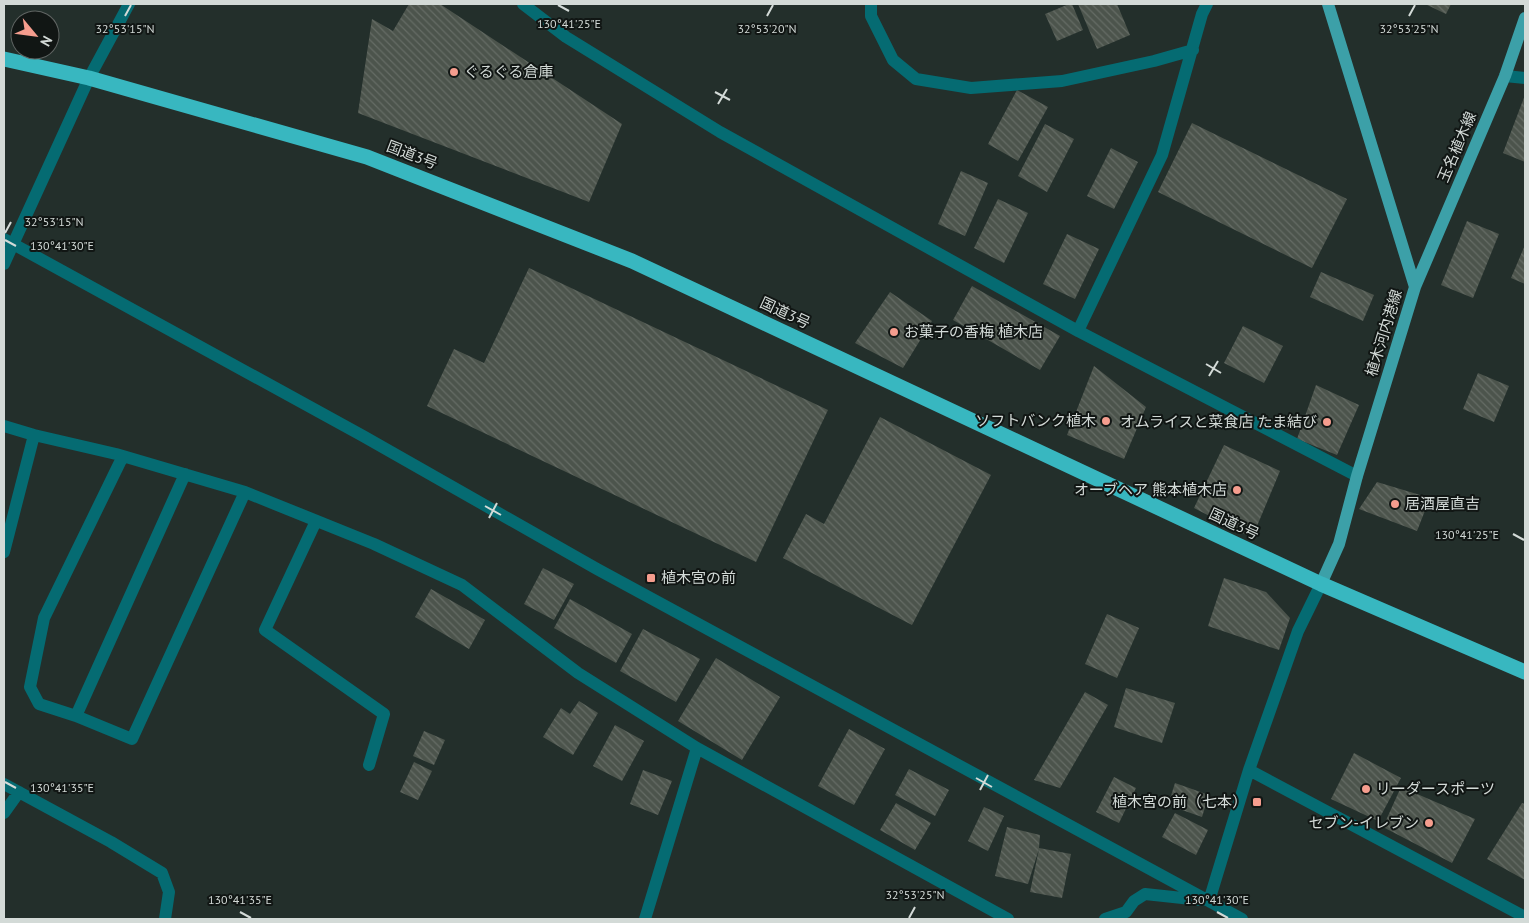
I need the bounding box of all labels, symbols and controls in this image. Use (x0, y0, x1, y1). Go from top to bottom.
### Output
north arrow (10, 10, 60, 60)
text: 130°41'25"E (537, 16, 601, 31)
text: 32°53'15"N (95, 21, 155, 36)
text: 32°53'20"N (737, 21, 797, 36)
text: 32°53'25"N (1379, 21, 1439, 36)
text: N (36, 33, 56, 50)
place label: ぐるぐる倉庫 (464, 62, 553, 81)
marker: ぐるぐる倉庫 (448, 66, 460, 78)
street label: 玉名植木線 (1433, 109, 1480, 185)
street label: 国道3号 (384, 136, 440, 173)
text: 32°53'15"N (24, 214, 84, 229)
text: 130°41'30"E (30, 238, 94, 253)
street label: 植木河内港線 (1361, 287, 1406, 379)
street label: 国道3号 (757, 293, 813, 332)
place label: お菓子の香梅 植木店 (904, 322, 1043, 341)
marker: お菓子の香梅 植木店 (888, 326, 900, 338)
place label: ソフトバンク植木 (975, 411, 1096, 430)
place label: オムライスと菜食店 たま結び (1120, 412, 1317, 431)
marker: ソフトバンク植木 (1100, 415, 1112, 427)
marker: オムライスと菜食店 たま結び (1321, 416, 1333, 428)
place label: オーブヘア 熊本植木店 (1074, 480, 1227, 499)
marker: オーブヘア 熊本植木店 (1231, 484, 1243, 496)
place label: 居酒屋直吉 (1405, 494, 1480, 513)
marker: 居酒屋直吉 (1389, 498, 1401, 510)
street label: 国道3号 (1206, 504, 1262, 543)
text: 130°41'25"E (1435, 527, 1499, 542)
place label: 植木宮の前 (661, 568, 736, 587)
marker: 植木宮の前 (645, 572, 657, 584)
place label: リーダースポーツ (1376, 779, 1495, 798)
text: 130°41'35"E (30, 780, 94, 795)
marker: リーダースポーツ (1360, 783, 1372, 795)
place label: 植木宮の前（七本） (1112, 792, 1247, 811)
marker: 植木宮の前（七本） (1251, 796, 1263, 808)
place label: セブン-イレブン (1309, 813, 1419, 832)
marker: セブン-イレブン (1423, 817, 1435, 829)
text: 32°53'25"N (885, 887, 945, 902)
text: 130°41'35"E (208, 892, 272, 907)
text: 130°41'30"E (1185, 892, 1249, 907)

